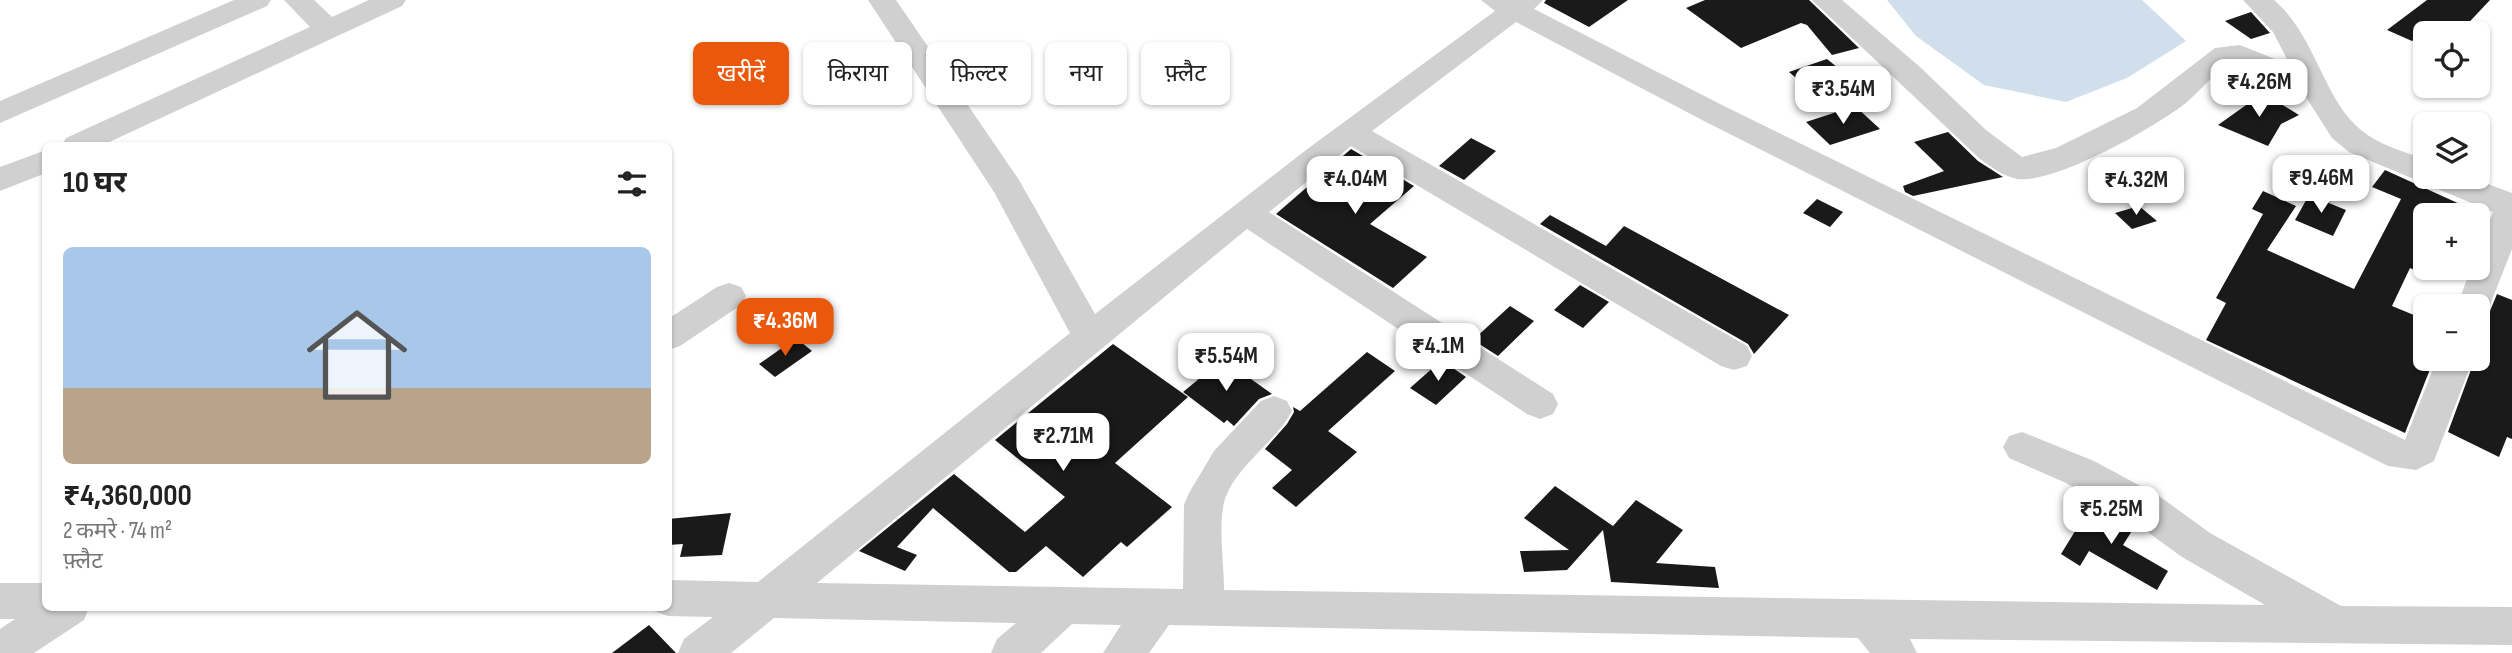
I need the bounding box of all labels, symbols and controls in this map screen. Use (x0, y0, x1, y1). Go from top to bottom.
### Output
map controls (2413, 21, 2490, 371)
button: locate (2413, 21, 2490, 98)
chip: खरीदें (693, 42, 789, 105)
chip: किराया (803, 42, 912, 105)
chip: फ़िल्टर (926, 42, 1031, 105)
chip: नया (1045, 42, 1127, 105)
chip: फ़्लैट (1141, 42, 1230, 105)
pin: ₹4.26M (2202, 60, 2316, 119)
pin: ₹3.54M (1786, 66, 1900, 126)
text: ₹4.26M (2226, 68, 2292, 96)
text: ₹3.54M (1811, 75, 1875, 103)
button: layers (2413, 112, 2490, 189)
pin: ₹4.04M (1298, 156, 1412, 216)
pin: ₹9.46M (2264, 156, 2378, 215)
pin: ₹4.32M (2079, 158, 2193, 217)
text: ₹9.46M (2288, 164, 2354, 192)
text: 10 घर (63, 165, 126, 201)
icon: filters (613, 165, 651, 203)
text: ₹4.04M (1323, 165, 1387, 193)
text: ₹4.32M (2104, 166, 2168, 194)
button: + (2413, 203, 2490, 280)
icon: home (294, 292, 420, 418)
button: − (2413, 294, 2490, 371)
pin: ₹4.36M (728, 298, 842, 358)
text: ₹4.36M (753, 307, 817, 335)
pin: ₹4.1M (1389, 324, 1487, 383)
text: ₹4.1M (1412, 332, 1464, 360)
pin: ₹5.54M (1169, 334, 1283, 393)
text: ₹5.54M (1194, 342, 1258, 370)
pin: ₹2.71M (1006, 414, 1120, 473)
text: ₹2.71M (1032, 422, 1094, 450)
text: ₹4,360,000 (63, 478, 192, 514)
pin: ₹5.25M (2054, 486, 2168, 546)
text: ₹5.25M (2079, 495, 2143, 523)
text: 2 कमरे · 74 m² (63, 517, 172, 545)
text: फ़्लैट (63, 547, 103, 575)

